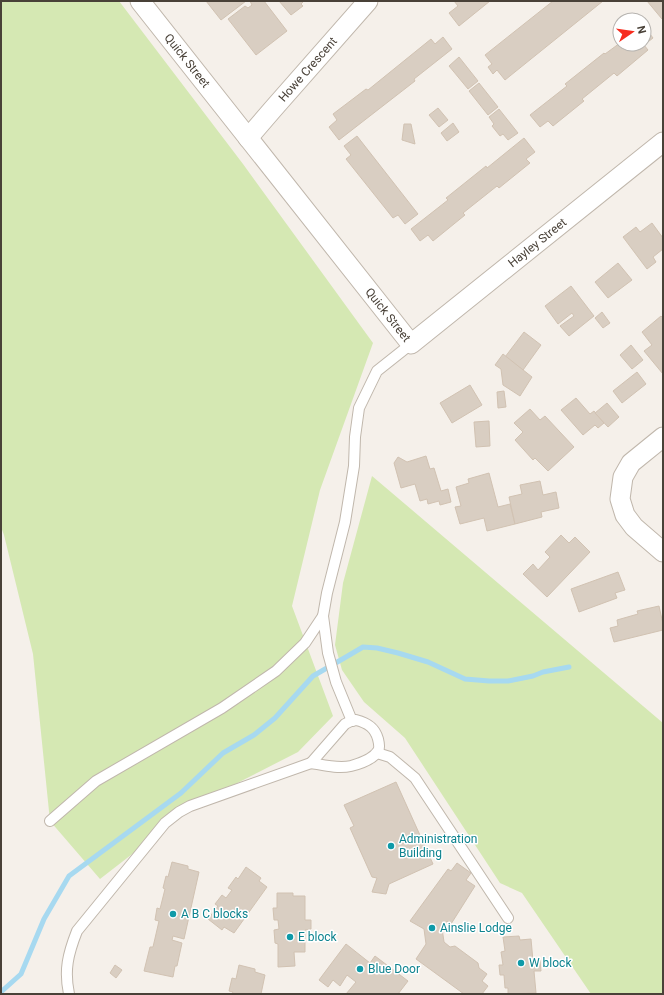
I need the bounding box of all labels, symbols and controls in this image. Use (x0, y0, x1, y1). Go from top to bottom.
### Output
north arrow (612, 12, 652, 52)
text: N (634, 25, 649, 35)
street label: Quick Street (162, 31, 213, 90)
street label: Howe Crescent (276, 34, 340, 105)
street label: Hayley Street (505, 215, 569, 270)
street label: Quick Street (362, 285, 414, 345)
place label: Administration Building (399, 832, 477, 860)
marker: Administration Building (386, 841, 396, 851)
place label: A B C blocks (181, 907, 248, 921)
marker: A B C blocks (168, 909, 178, 919)
place label: Ainslie Lodge (440, 921, 512, 935)
marker: Ainslie Lodge (427, 923, 437, 933)
place label: E block (298, 930, 338, 944)
marker: E block (285, 932, 295, 942)
place label: W block (529, 956, 572, 970)
marker: W block (516, 958, 526, 968)
place label: Blue Door (368, 962, 420, 976)
marker: Blue Door (355, 964, 365, 974)

